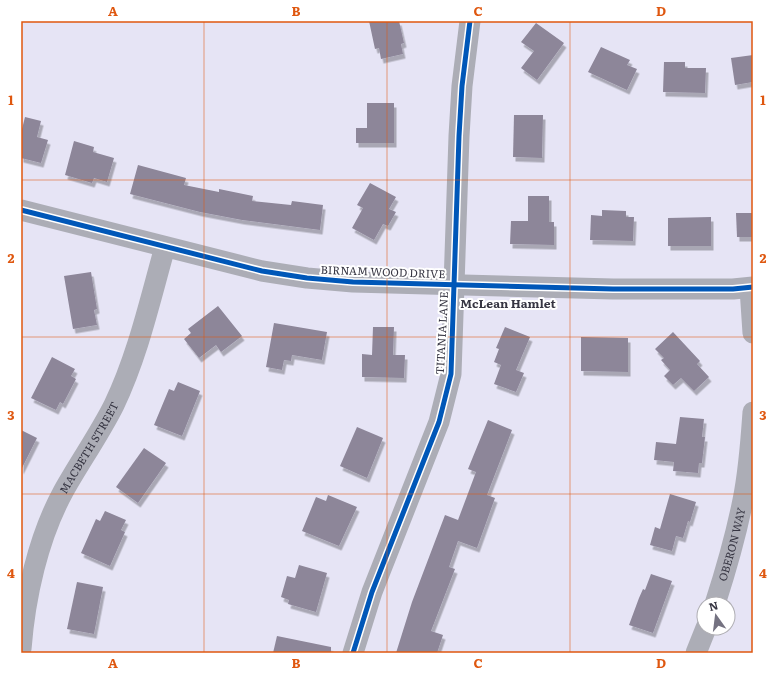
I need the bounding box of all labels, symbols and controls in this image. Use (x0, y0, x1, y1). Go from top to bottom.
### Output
text: A (108, 1, 118, 20)
text: B (292, 1, 301, 20)
text: C (473, 1, 483, 20)
text: D (656, 1, 666, 20)
text: 1 (8, 90, 14, 109)
text: 1 (760, 90, 766, 109)
text: 2 (8, 248, 15, 267)
text: 2 (760, 248, 767, 267)
street label: BIRNAM WOOD DRIVE (320, 261, 446, 281)
street label: TITANIA LANE (431, 291, 451, 375)
district label: McLean Hamlet (460, 294, 556, 312)
street label: MACBETH STREET (55, 399, 121, 496)
text: 3 (7, 405, 15, 424)
text: 3 (759, 405, 767, 424)
street label: OBERON WAY (714, 506, 748, 583)
text: 4 (7, 563, 15, 582)
text: 4 (759, 563, 767, 582)
north arrow (696, 596, 736, 636)
text: N (707, 596, 720, 614)
text: A (108, 653, 118, 672)
text: B (292, 653, 301, 672)
text: C (473, 653, 483, 672)
text: D (656, 653, 666, 672)

